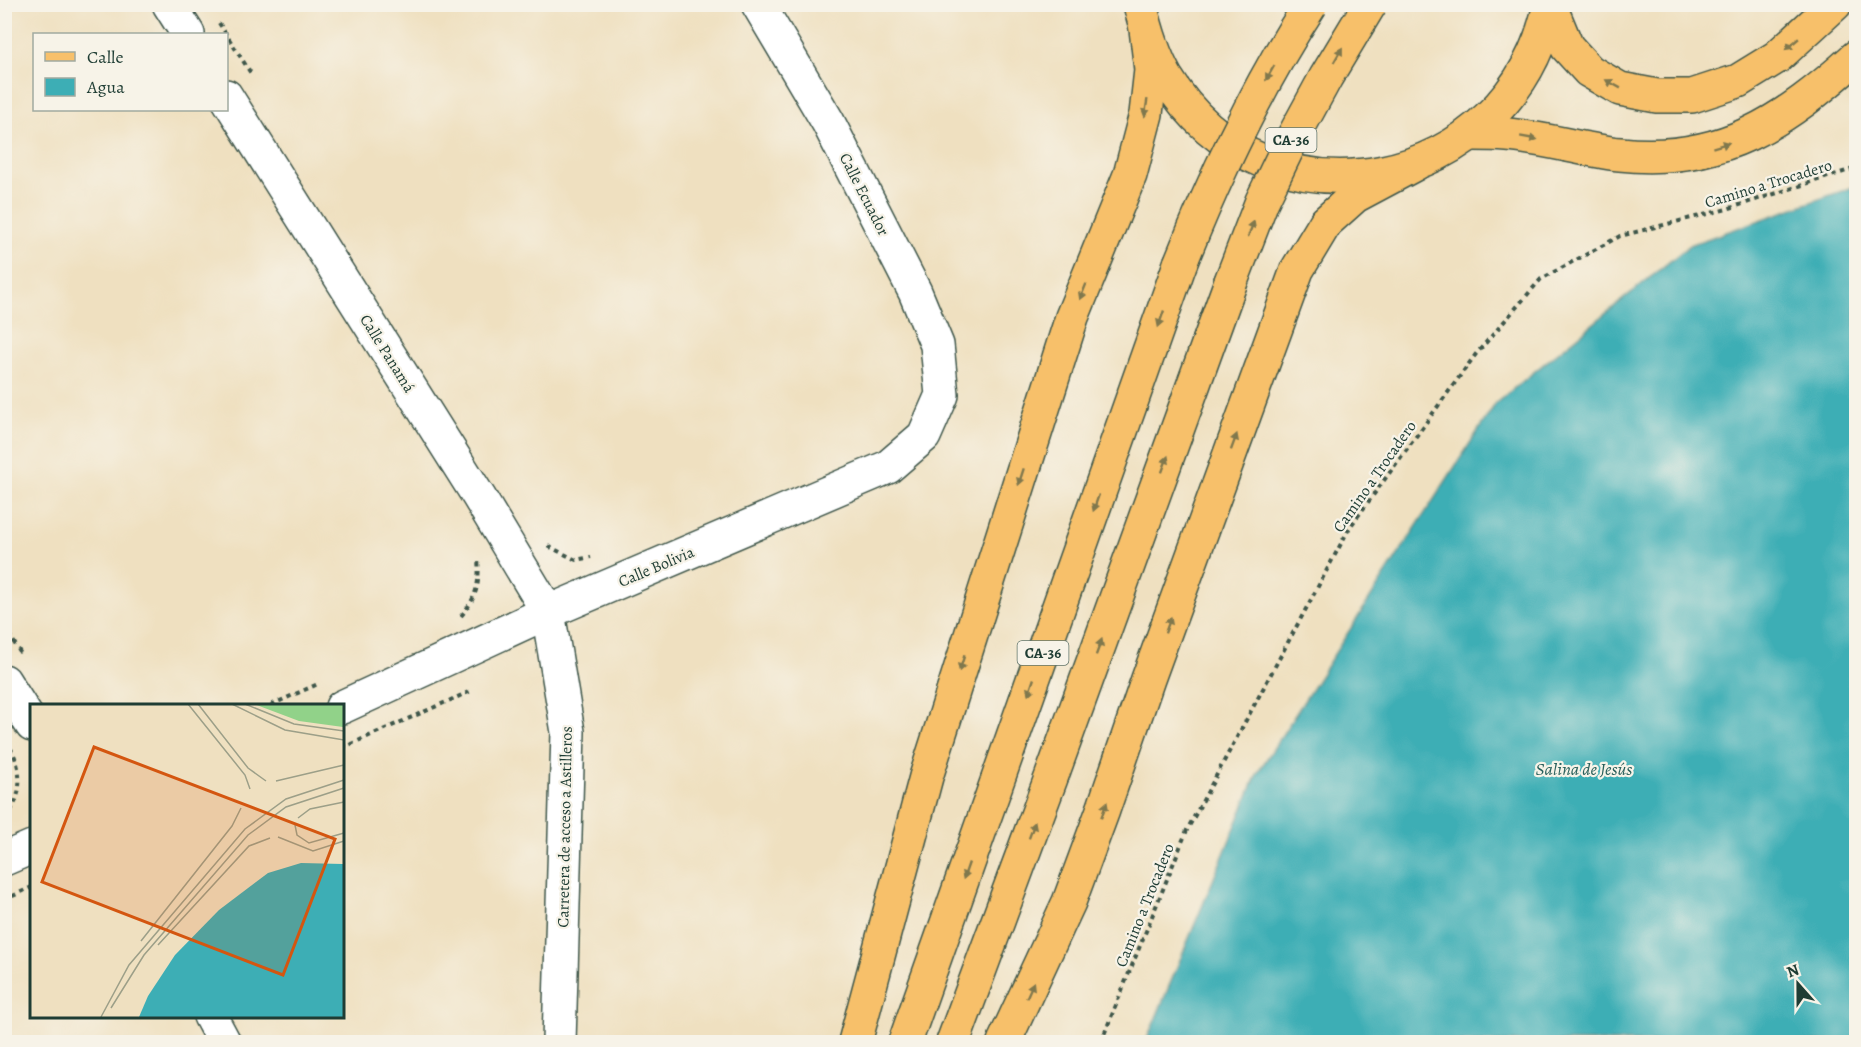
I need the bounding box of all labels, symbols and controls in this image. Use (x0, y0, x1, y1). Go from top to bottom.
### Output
legend (33, 33, 228, 111)
one-way arrow (1785, 37, 1800, 50)
text: Calle (87, 45, 124, 69)
one-way arrow (1333, 47, 1344, 63)
one-way arrow (1265, 65, 1276, 81)
text: Agua (86, 75, 125, 99)
one-way arrow (1604, 79, 1621, 89)
one-way arrow (1141, 99, 1150, 118)
road number: CA-36 (1266, 128, 1316, 152)
one-way arrow (1520, 134, 1539, 143)
one-way arrow (1712, 140, 1730, 149)
street label: Calle Ecuador (834, 149, 894, 240)
street label: Camino a Trocadero (1702, 154, 1835, 214)
one-way arrow (1246, 220, 1256, 238)
one-way arrow (1078, 283, 1087, 301)
street label: Calle Panamá (354, 310, 420, 397)
one-way arrow (1155, 310, 1165, 328)
street label: Camino a Trocadero (1328, 416, 1422, 537)
one-way arrow (1230, 433, 1240, 451)
one-way arrow (1160, 454, 1170, 472)
one-way arrow (1016, 468, 1026, 486)
one-way arrow (1090, 494, 1100, 512)
street label: Calle Bolivia (615, 541, 698, 593)
one-way arrow (1163, 616, 1173, 634)
one-way arrow (1094, 638, 1104, 656)
road number: CA-36 (1018, 641, 1068, 665)
one-way arrow (957, 654, 966, 672)
one-way arrow (1025, 678, 1035, 696)
inset map (30, 704, 344, 1017)
street label: Carretera de acceso a Astilleros (552, 726, 578, 928)
water label: Salina de Jesús (1536, 757, 1632, 781)
one-way arrow (1099, 800, 1109, 818)
one-way arrow (1028, 821, 1037, 839)
street label: Camino a Trocadero (1110, 840, 1180, 971)
one-way arrow (961, 862, 971, 880)
north arrow (1768, 954, 1828, 1014)
text: N (1784, 958, 1803, 983)
one-way arrow (1026, 981, 1035, 999)

